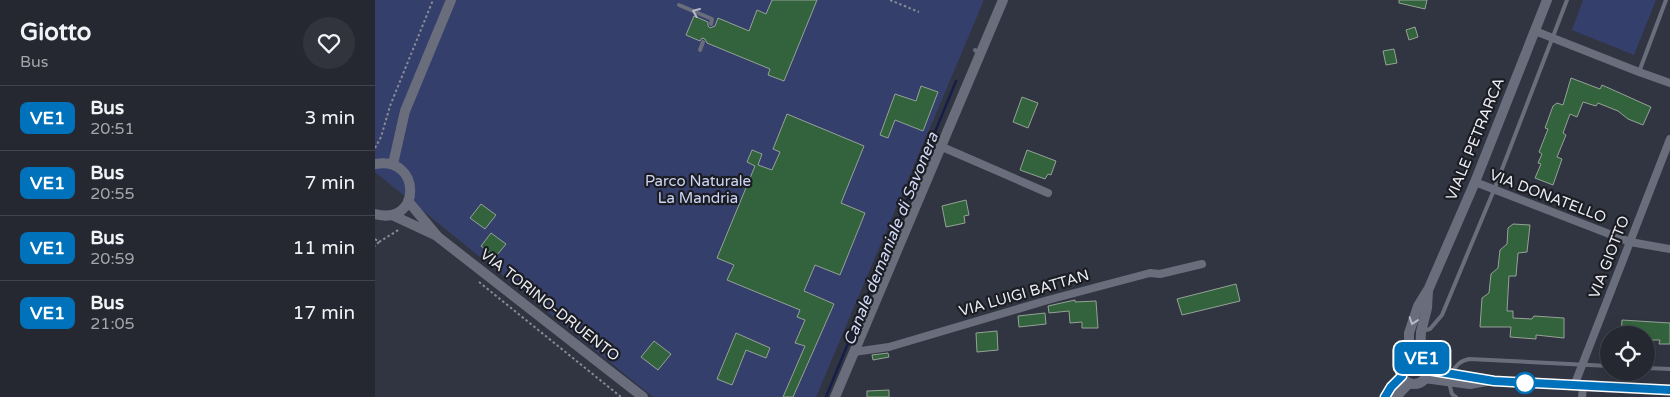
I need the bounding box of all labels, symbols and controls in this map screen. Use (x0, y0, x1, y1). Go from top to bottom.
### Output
one-way arrow (692, 8, 701, 19)
button: heart (303, 17, 355, 69)
text: Giotto (20, 18, 91, 47)
text: Bus (20, 52, 48, 72)
street label: VIALE PETRARCA (1442, 75, 1508, 203)
text: Bus (90, 97, 124, 119)
text: VE1 (30, 107, 65, 129)
text: 3 min (304, 107, 355, 129)
text: 20:51 (90, 119, 135, 139)
water label: Canale demaniale di Savonera (839, 129, 943, 348)
text: Bus (90, 162, 124, 184)
street label: VIA DONATELLO (1487, 165, 1609, 227)
text: VE1 (30, 172, 65, 194)
text: 7 min (304, 172, 355, 194)
park label: Parco Naturale La Mandria (645, 172, 751, 207)
text: 20:55 (90, 184, 135, 204)
street label: VIA GIOTTO (1585, 213, 1633, 301)
text: Bus (90, 227, 124, 249)
text: VE1 (30, 237, 65, 259)
text: 11 min (292, 237, 355, 259)
street label: VIA TORINO-DRUENTO (477, 245, 623, 365)
text: 20:59 (90, 249, 135, 269)
street label: VIA LUIGI BATTAN (957, 266, 1091, 320)
text: Bus (90, 292, 124, 314)
text: VE1 (30, 302, 65, 324)
text: 17 min (292, 302, 355, 324)
text: 21:05 (90, 314, 135, 334)
one-way arrow (1409, 316, 1419, 324)
map controls (1600, 326, 1655, 381)
button: locate (1600, 326, 1655, 381)
line badge: VE1 (1393, 342, 1451, 374)
text: VE1 (1404, 347, 1440, 369)
unlabelled marker (1514, 372, 1536, 394)

